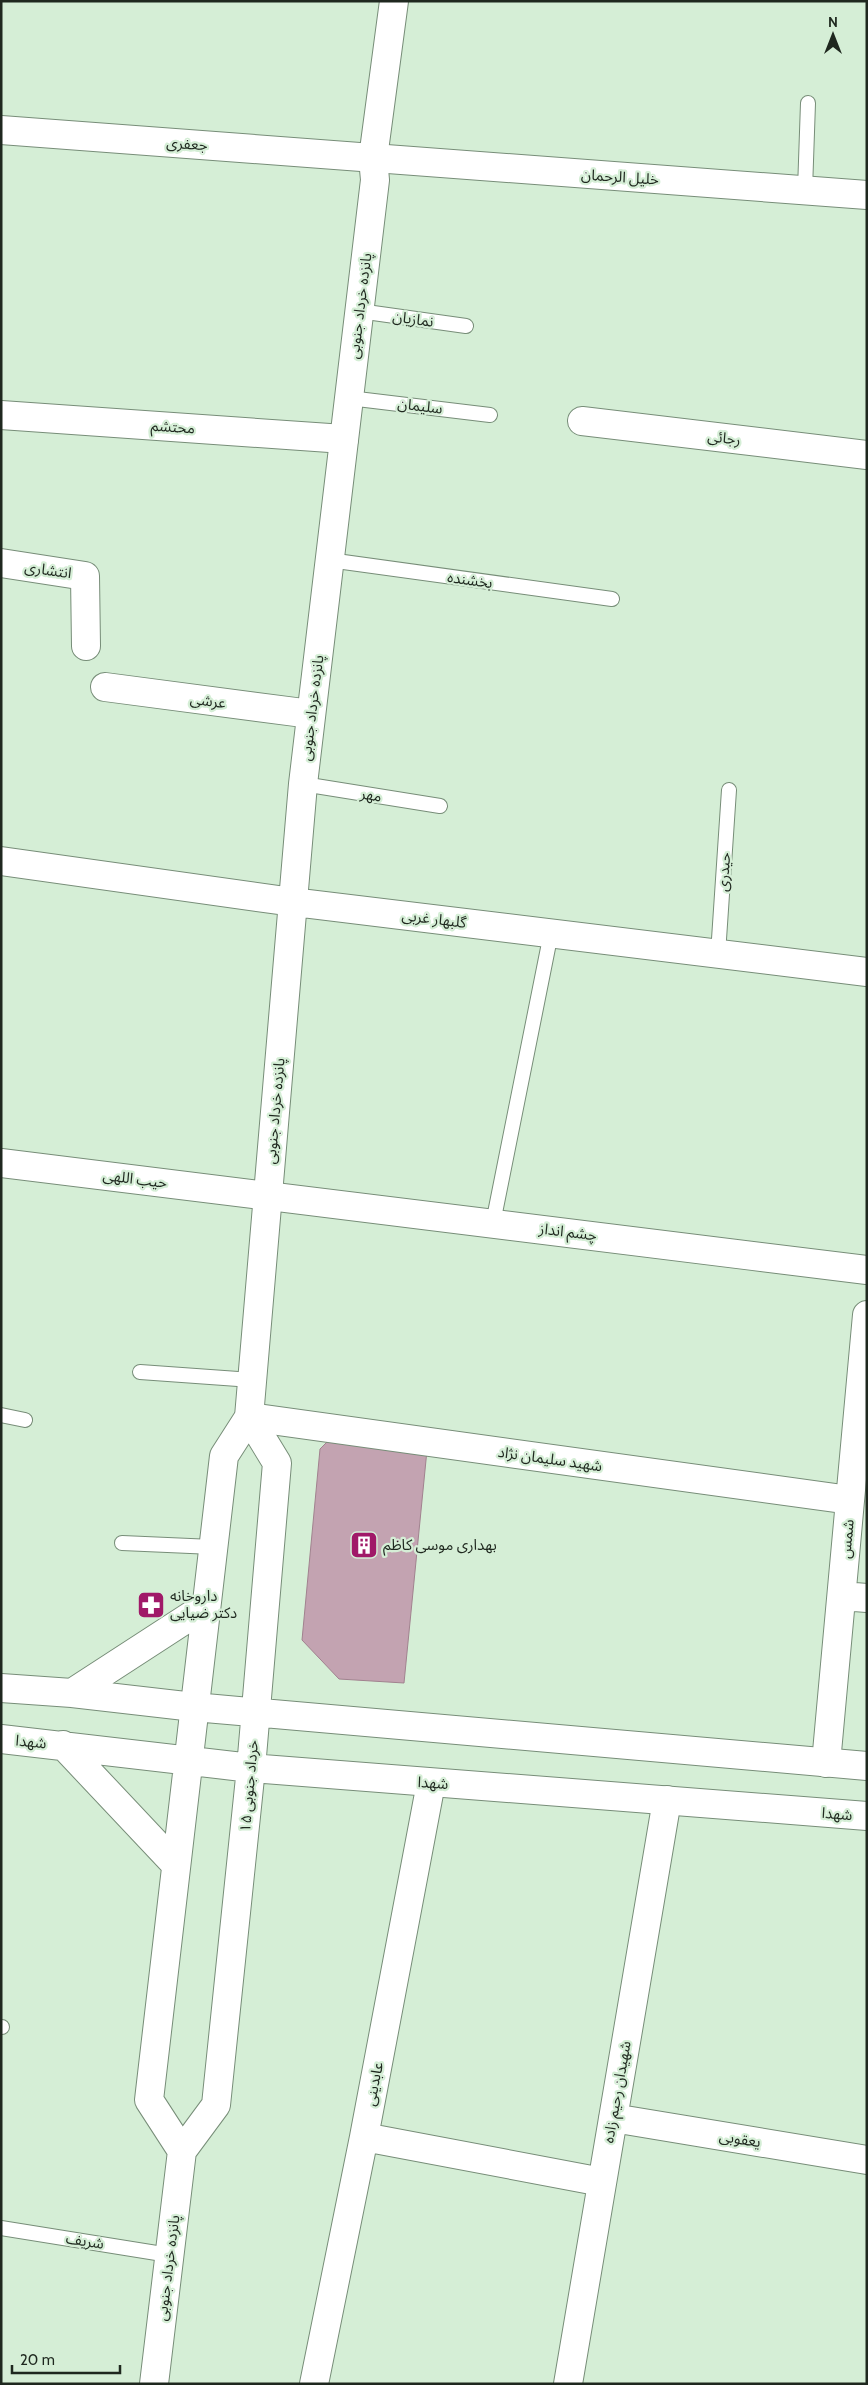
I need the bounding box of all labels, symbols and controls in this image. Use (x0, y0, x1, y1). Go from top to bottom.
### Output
north arrow (808, 10, 858, 60)
text: N (828, 13, 838, 31)
street label: جعفری (166, 134, 208, 154)
street label: خلیل الرحمان (580, 165, 660, 189)
street label: پانزده خرداد جنوبی (345, 252, 377, 360)
street label: نمازیان (391, 307, 435, 331)
street label: سلیمان (396, 394, 444, 418)
street label: محتشم (150, 416, 196, 440)
street label: رجائی (706, 427, 742, 449)
street label: انتشاری (23, 558, 73, 582)
street label: بخشنده (446, 568, 494, 592)
street label: پانزده خرداد جنوبی (297, 654, 329, 762)
street label: عرشی (189, 690, 227, 712)
street label: مهر (358, 784, 383, 806)
street label: حیدری (714, 852, 734, 892)
street label: گلبهار غربی (401, 906, 468, 932)
street label: پانزده خرداد جنوبی (261, 1057, 290, 1165)
street label: حیب اللهی (102, 1166, 168, 1192)
street label: چشم انداز (537, 1219, 598, 1246)
street label: شهید سلیمان نژاد (497, 1443, 604, 1475)
street label: شمس (836, 1518, 858, 1559)
building icon: بهداری موسی کاظم (349, 1530, 379, 1560)
place label: بهداری موسی کاظم (383, 1536, 497, 1556)
place label: داروخانه دکتر ضیایی (170, 1587, 237, 1622)
pharmacy icon: داروخانه دکتر ضیایی (136, 1590, 166, 1620)
street label: شهدا (15, 1731, 48, 1753)
street label: ۱۵ خرداد جنوبی (236, 1739, 262, 1833)
street label: شهدا (417, 1773, 449, 1793)
street label: شهدا (821, 1804, 853, 1824)
street label: شهیدان رحیم زاده (599, 2039, 637, 2145)
street label: عابدینی (361, 2060, 387, 2108)
street label: یعقوبی (718, 2127, 762, 2151)
street label: پانزده خرداد جنوبی (153, 2214, 185, 2322)
street label: شریف (65, 2229, 106, 2253)
scale bar (12, 2342, 120, 2374)
text: 20 m (20, 2351, 55, 2369)

